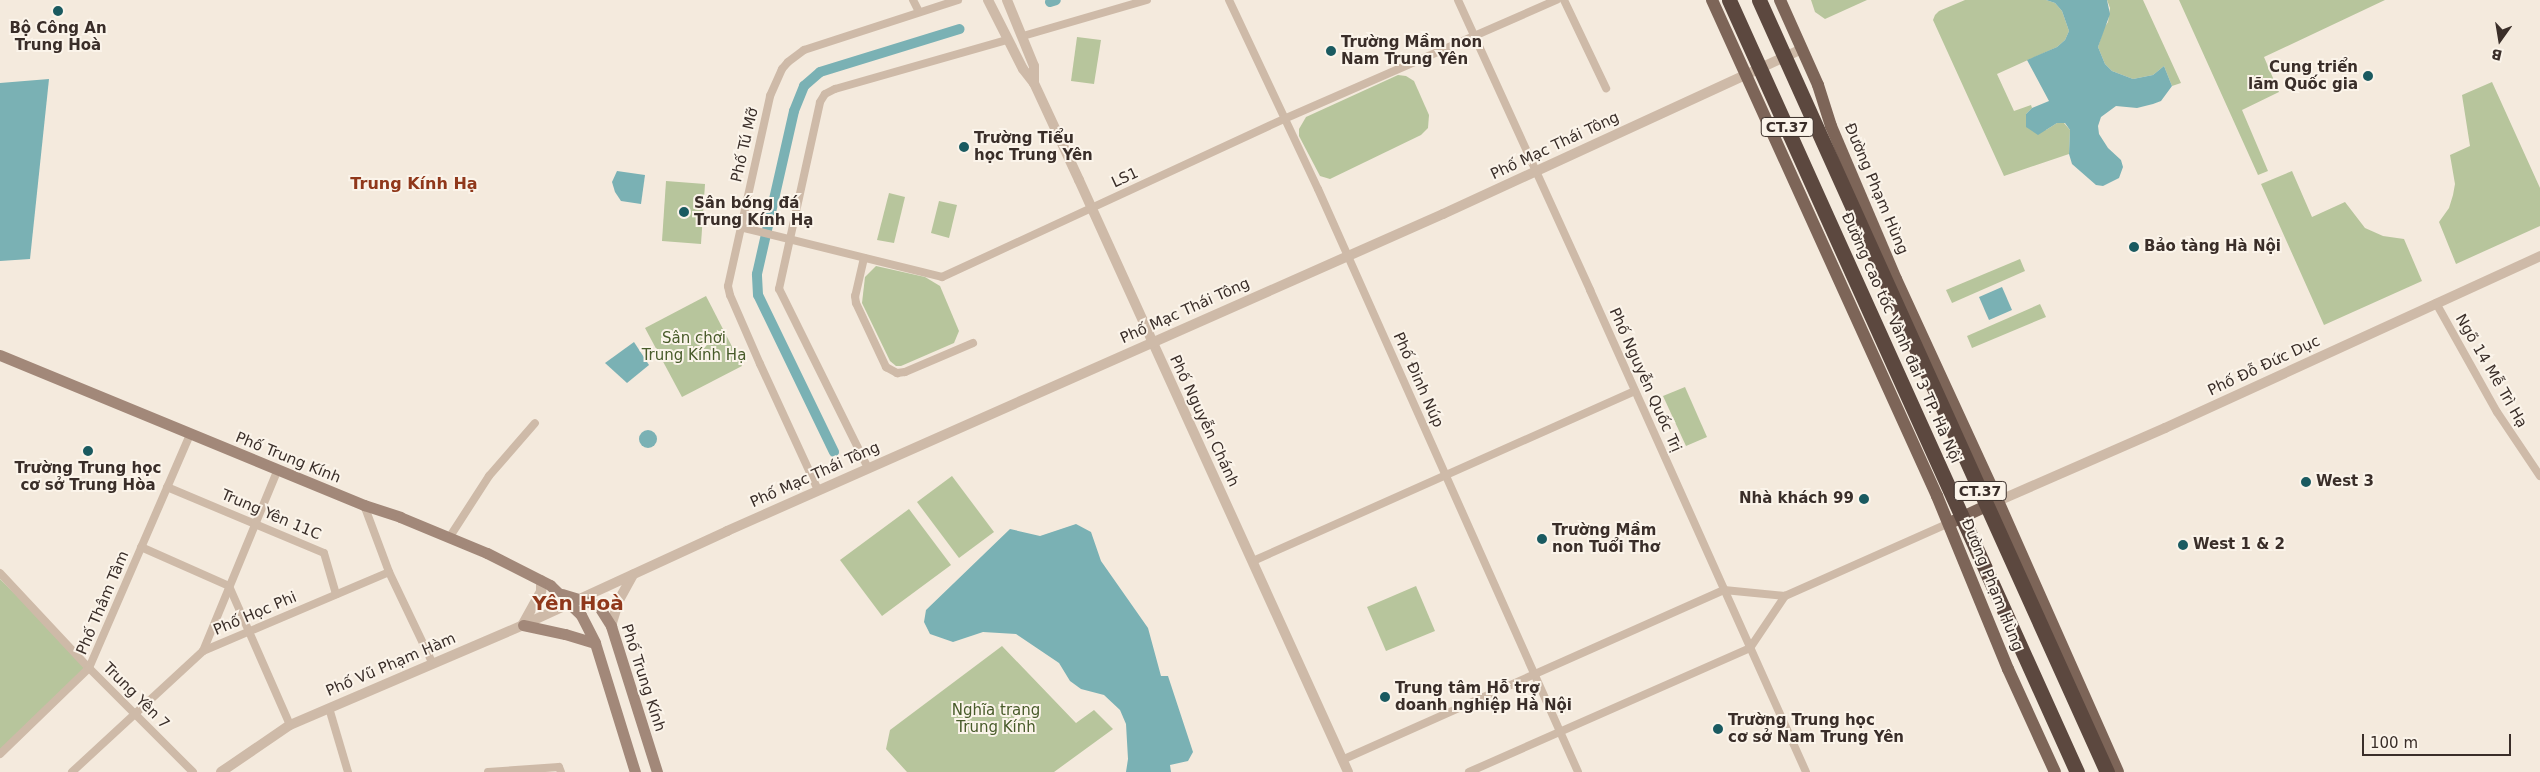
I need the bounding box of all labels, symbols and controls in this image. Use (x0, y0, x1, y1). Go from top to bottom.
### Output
marker: Bộ Công An Trung Hoà (52, 5, 64, 17)
north arrow (2475, 15, 2525, 65)
place label: Bộ Công An Trung Hoà (9, 19, 107, 54)
place label: Trường Mầm non Nam Trung Yên (1341, 33, 1482, 68)
marker: Trường Mầm non Nam Trung Yên (1325, 45, 1337, 57)
text: B (2490, 46, 2504, 64)
place label: Cung triển lãm Quốc gia (2248, 58, 2358, 93)
marker: Cung triển lãm Quốc gia (2362, 70, 2374, 82)
street label: Phố Tú Mỡ (728, 106, 762, 184)
street label: Phố Mạc Thái Tông (1488, 108, 1622, 184)
road number: CT.37 (1761, 115, 1813, 138)
street label: Đường Phạm Hùng (1840, 121, 1912, 257)
place label: Trường Tiểu học Trung Yên (974, 129, 1093, 164)
marker: Trường Tiểu học Trung Yên (958, 141, 970, 153)
street label: LS1 (1109, 164, 1141, 192)
district label: Trung Kính Hạ (350, 174, 478, 194)
place label: Sân bóng đá Trung Kính Hạ (694, 194, 813, 229)
marker: Sân bóng đá Trung Kính Hạ (678, 206, 690, 218)
street label: Đường cao tốc Vành đai 3 TP. Hà Nội (1837, 210, 1965, 466)
place label: Bảo tàng Hà Nội (2144, 238, 2281, 256)
marker: Bảo tàng Hà Nội (2128, 241, 2140, 253)
street label: Phố Mạc Thái Tông (1117, 274, 1253, 348)
street label: Phố Nguyễn Quốc Trị (1605, 305, 1685, 455)
street label: Ngõ 14 Mễ Trì Hạ (2451, 311, 2531, 431)
park label: Sân chơi Trung Kính Hạ (642, 329, 746, 364)
street label: Phố Đinh Núp (1389, 330, 1447, 430)
street label: Phố Đỗ Đức Dục (2205, 332, 2323, 400)
street label: Phố Nguyễn Chánh (1166, 352, 1242, 490)
street label: Phố Trung Kính (233, 429, 343, 487)
street label: Phố Mạc Thái Tông (747, 438, 883, 512)
marker: Trường Trung học cơ sở Trung Hòa (82, 445, 94, 457)
place label: Trường Trung học cơ sở Trung Hòa (15, 459, 161, 494)
place label: West 3 (2316, 473, 2374, 491)
marker: West 3 (2300, 476, 2312, 488)
road number: CT.37 (1954, 480, 2006, 502)
street label: Trung Yên 11C (218, 486, 324, 544)
place label: Nhà khách 99 (1739, 490, 1854, 508)
marker: Nhà khách 99 (1858, 493, 1870, 505)
street label: Đường Phạm Hùng (1957, 516, 2027, 654)
place label: Trường Mầm non Tuổi Thơ (1552, 521, 1660, 556)
marker: Trường Mầm non Tuổi Thơ (1536, 533, 1548, 545)
place label: West 1 & 2 (2193, 536, 2285, 554)
marker: West 1 & 2 (2177, 539, 2189, 551)
street label: Phố Thâm Tâm (73, 548, 133, 658)
street label: Phố Học Phi (211, 588, 299, 640)
district label: Yên Hoà (532, 591, 624, 615)
street label: Phố Trung Kính (617, 622, 669, 734)
street label: Phố Vũ Phạm Hàm (323, 630, 459, 700)
street label: Trung Yên 7 (99, 659, 173, 733)
place label: Trung tâm Hỗ trợ doanh nghiệp Hà Nội (1395, 679, 1572, 714)
marker: Trung tâm Hỗ trợ doanh nghiệp Hà Nội (1379, 691, 1391, 703)
park label: Nghĩa trang Trung Kính (952, 701, 1040, 736)
place label: Trường Trung học cơ sở Nam Trung Yên (1728, 711, 1904, 746)
marker: Trường Trung học cơ sở Nam Trung Yên (1712, 723, 1724, 735)
scale bar (2365, 724, 2514, 756)
text: 100 m (2370, 734, 2418, 752)

